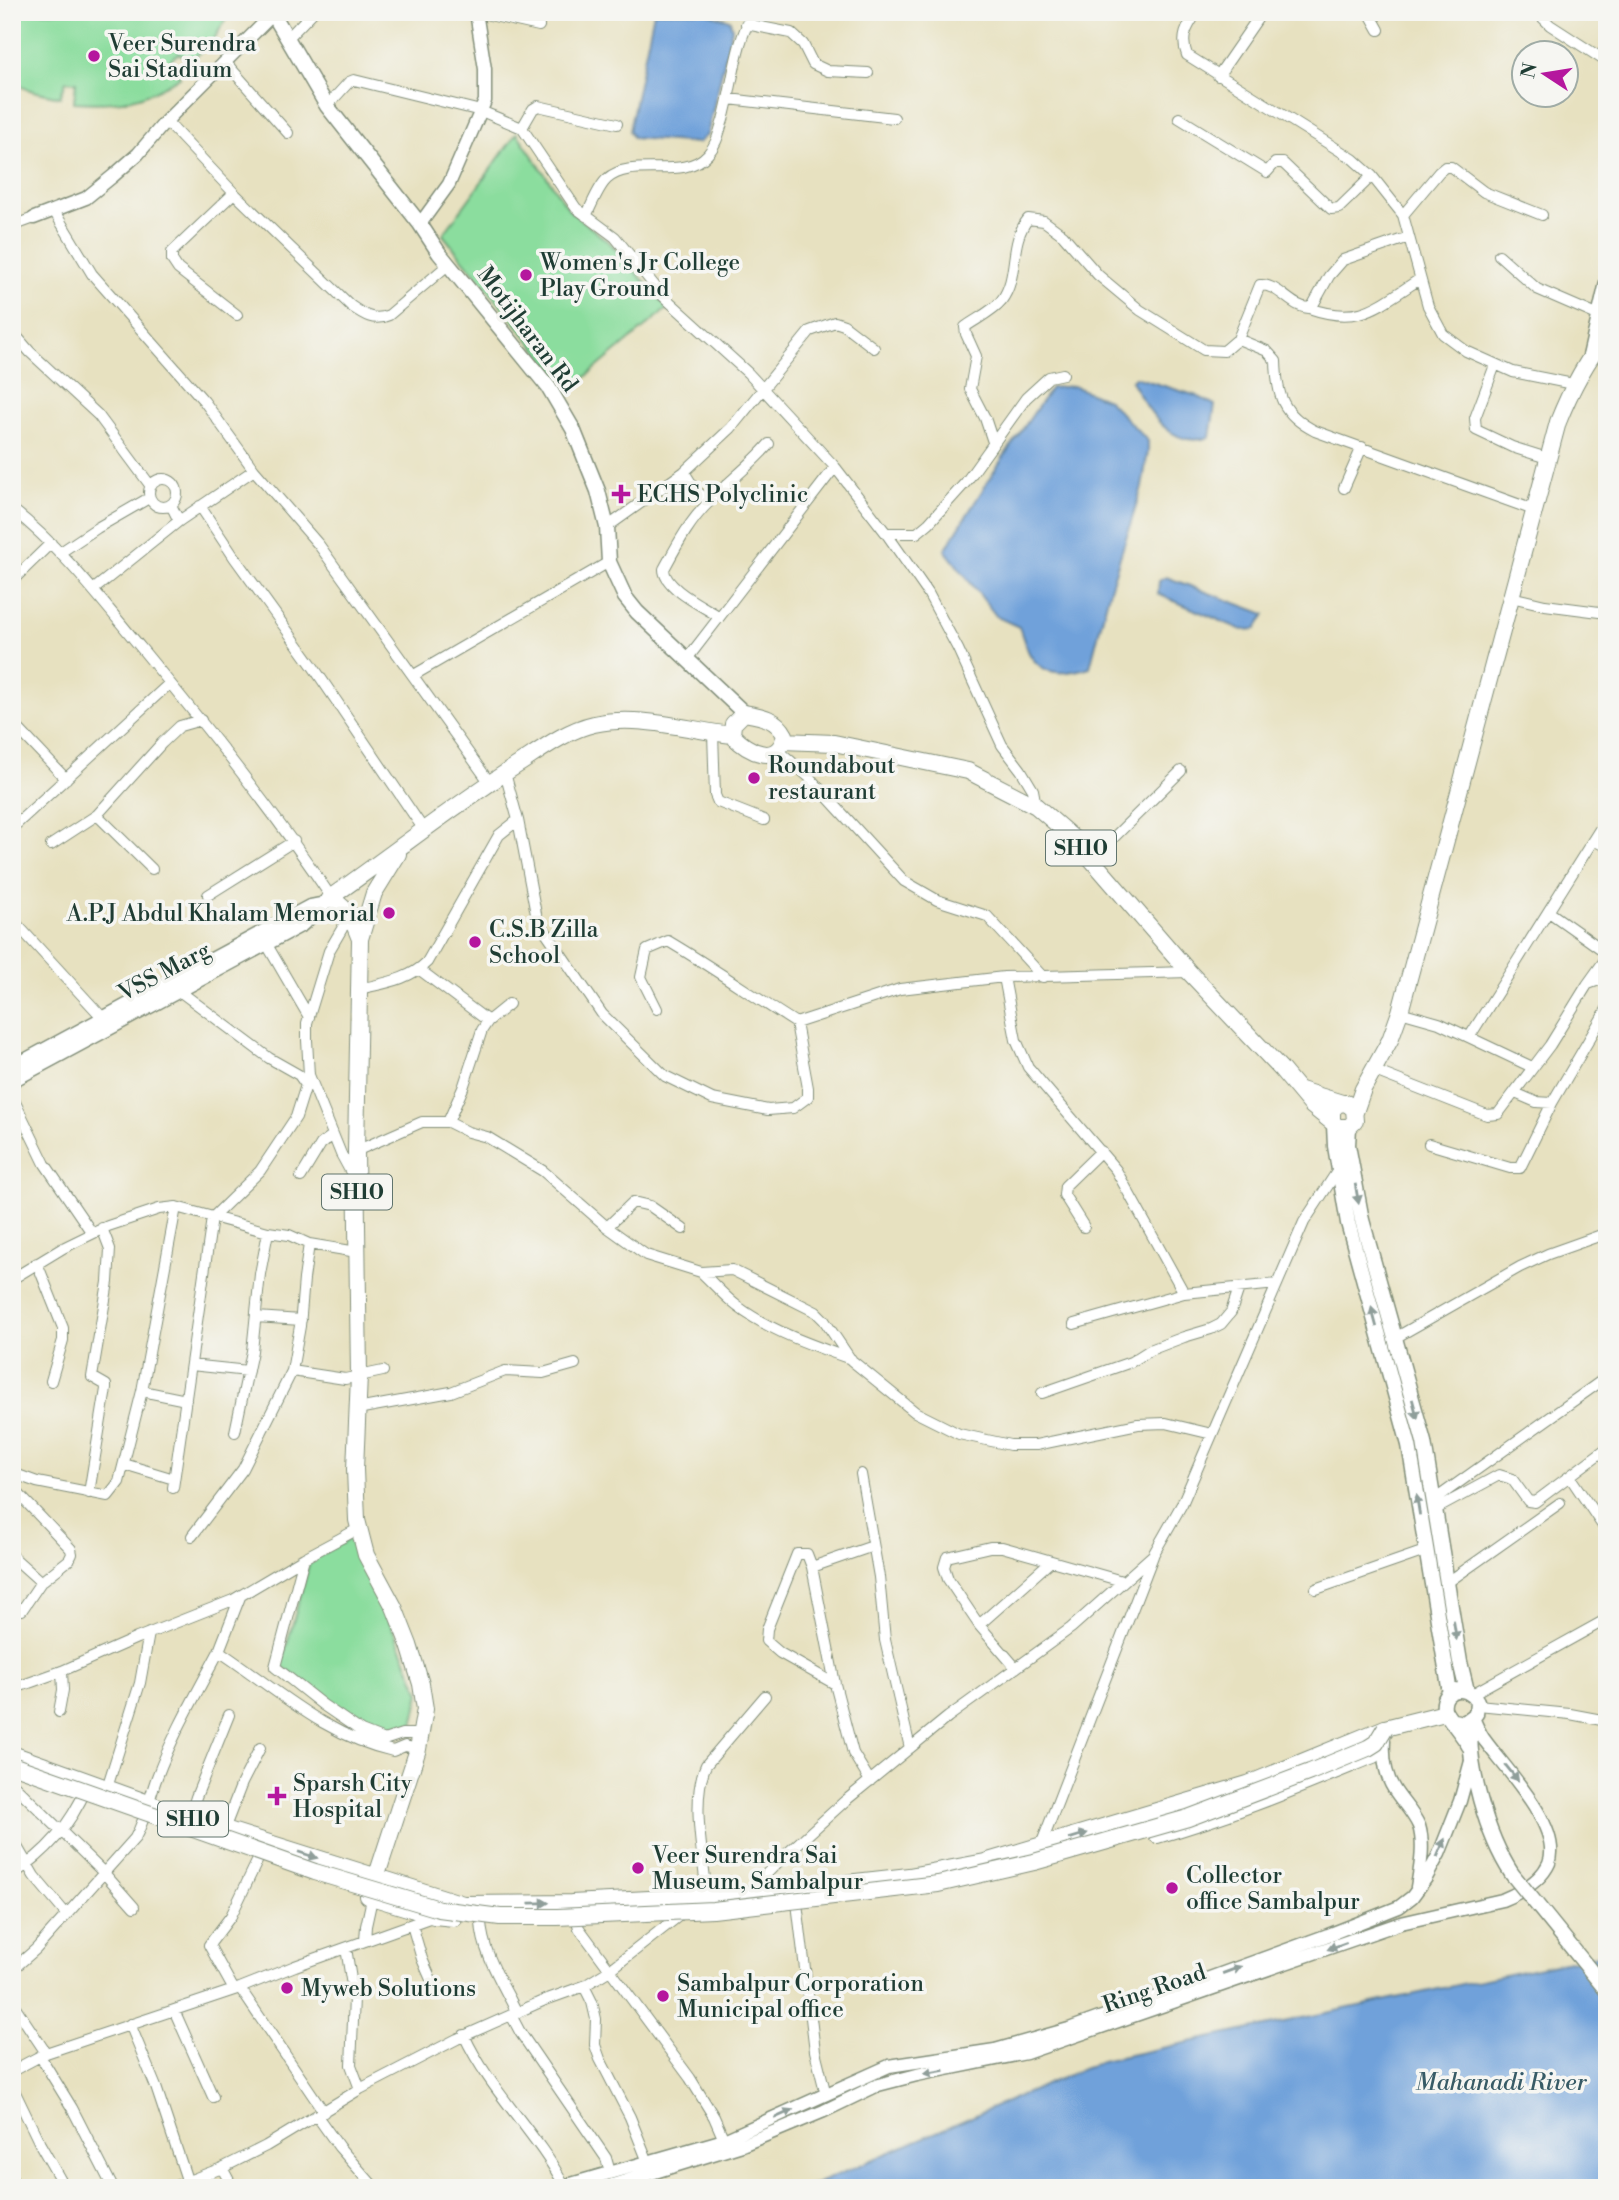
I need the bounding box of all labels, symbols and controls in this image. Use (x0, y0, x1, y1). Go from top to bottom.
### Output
place label: Veer Surendra Sai Stadium (107, 30, 257, 84)
north arrow (1510, 38, 1580, 108)
marker: Veer Surendra Sai Stadium (86, 48, 102, 64)
text: N (1516, 61, 1543, 81)
place label: Women's Jr College Play Ground (539, 249, 740, 303)
street label: Motijharan Rd (471, 261, 584, 398)
marker: Women's Jr College Play Ground (518, 267, 534, 283)
place label: ECHS Polyclinic (637, 481, 808, 509)
marker: ECHS Polyclinic (611, 484, 631, 504)
place label: Roundabout restaurant (768, 752, 895, 806)
marker: Roundabout restaurant (746, 770, 762, 786)
road number: SH10 (1046, 830, 1116, 866)
place label: A.P.J Abdul Khalam Memorial (65, 900, 375, 928)
marker: A.P.J Abdul Khalam Memorial (381, 905, 397, 921)
place label: C.S.B Zilla School (489, 916, 599, 970)
marker: C.S.B Zilla School (467, 934, 483, 950)
street label: VSS Marg (113, 936, 215, 1008)
road number: SH10 (322, 1174, 392, 1210)
one-way arrow (1352, 1183, 1363, 1205)
one-way arrow (1368, 1306, 1378, 1327)
one-way arrow (1410, 1398, 1421, 1420)
one-way arrow (1412, 1494, 1423, 1516)
one-way arrow (1450, 1619, 1461, 1641)
one-way arrow (1504, 1765, 1519, 1782)
place label: Sparsh City Hospital (293, 1770, 413, 1824)
marker: Sparsh City Hospital (267, 1786, 287, 1806)
road number: SH10 (158, 1801, 228, 1836)
one-way arrow (1068, 1830, 1089, 1840)
one-way arrow (1436, 1838, 1447, 1859)
place label: Veer Surendra Sai Museum, Sambalpur (651, 1842, 863, 1896)
one-way arrow (298, 1850, 319, 1861)
marker: Veer Surendra Sai Museum, Sambalpur (630, 1860, 646, 1876)
place label: Collector office Sambalpur (1186, 1862, 1360, 1916)
marker: Collector office Sambalpur (1164, 1880, 1180, 1896)
one-way arrow (528, 1898, 550, 1909)
one-way arrow (1327, 1941, 1348, 1952)
street label: Ring Road (1099, 1958, 1210, 2020)
one-way arrow (1221, 1965, 1242, 1976)
place label: Sambalpur Corporation Municipal office (677, 1970, 924, 2024)
place label: Myweb Solutions (301, 1975, 476, 2003)
marker: Myweb Solutions (279, 1980, 295, 1996)
marker: Sambalpur Corporation Municipal office (655, 1988, 671, 2004)
one-way arrow (922, 2067, 944, 2078)
water label: Mahanadi River (1415, 2068, 1587, 2098)
one-way arrow (774, 2108, 795, 2119)

